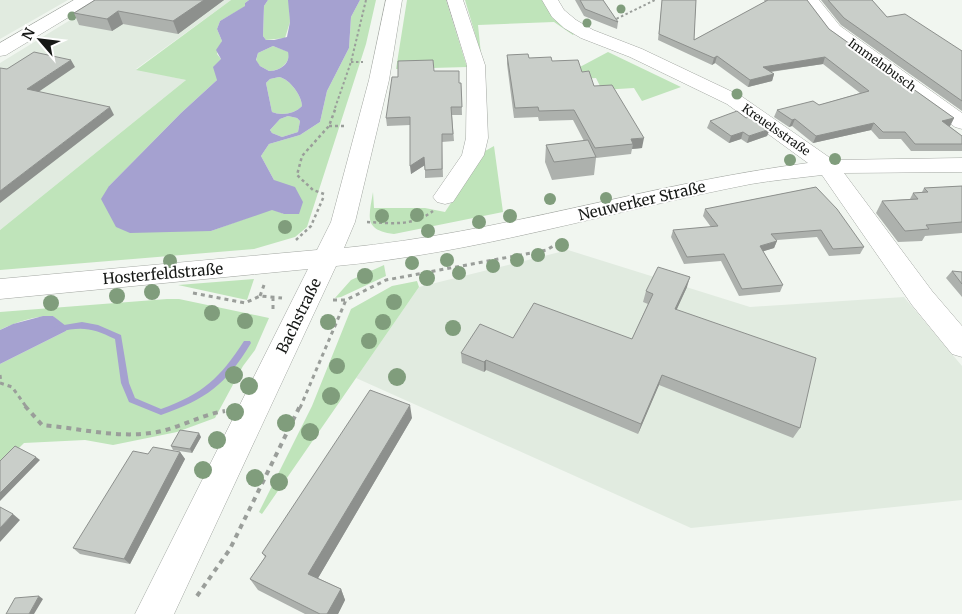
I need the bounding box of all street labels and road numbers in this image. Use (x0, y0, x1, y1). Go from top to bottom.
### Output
street label: Immelnbusch (845, 35, 919, 94)
street label: Kreuelsstraße (739, 101, 813, 159)
street label: Neuwerker Straße (576, 177, 707, 224)
street label: Hosterfeldstraße (102, 259, 224, 288)
street label: Bachstraße (272, 275, 325, 357)

